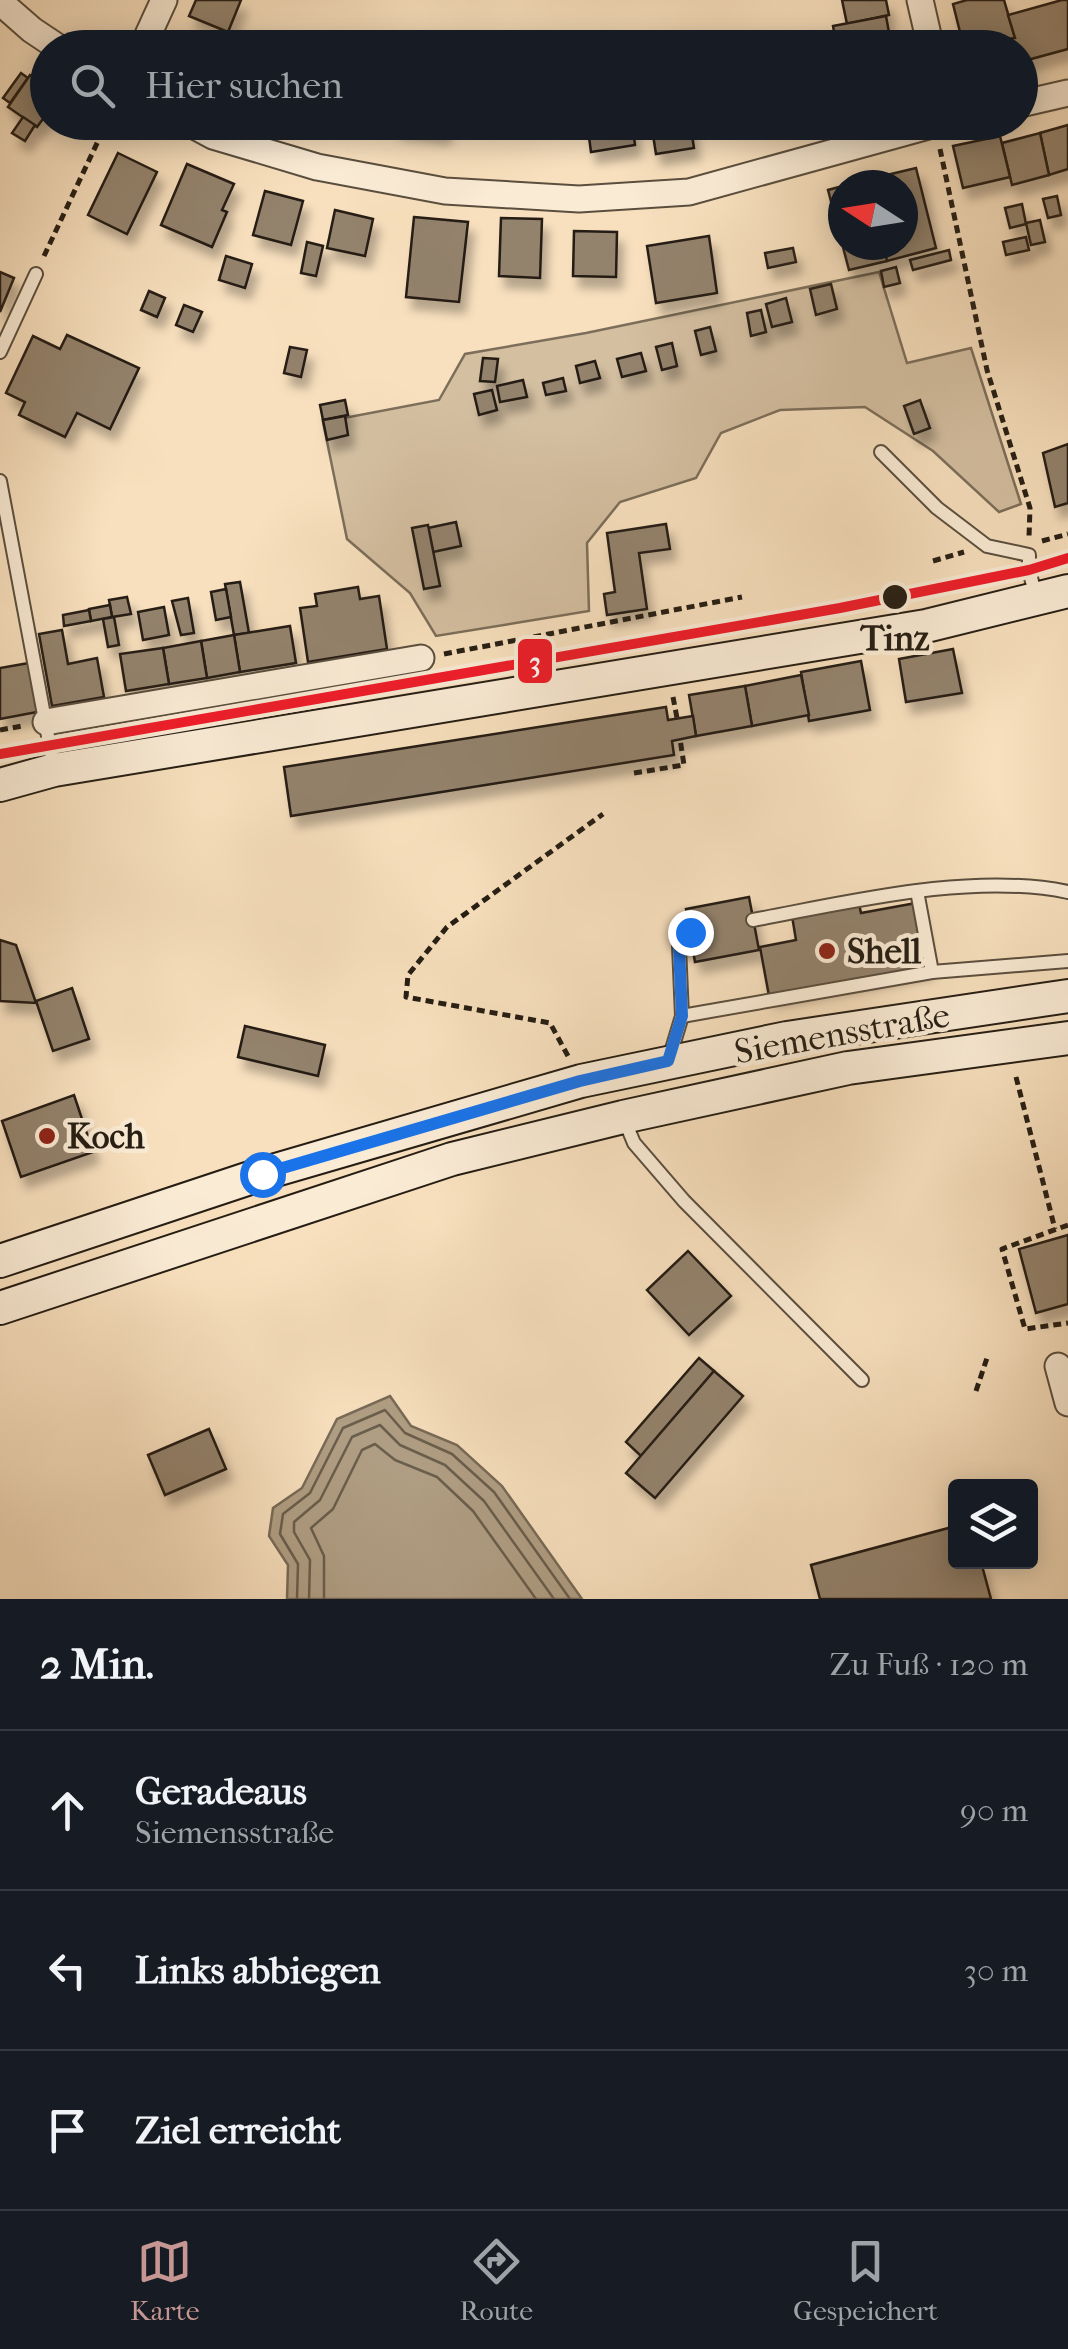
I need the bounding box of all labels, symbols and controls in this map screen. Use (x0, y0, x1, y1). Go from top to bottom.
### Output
search box (30, 30, 1038, 140)
icon: search (65, 58, 120, 113)
text: Hier suchen (145, 63, 343, 108)
north arrow (828, 170, 918, 260)
marker: Tinz (880, 582, 910, 612)
place label: Tinz (859, 618, 930, 659)
line badge: 3 (516, 637, 554, 685)
text: 3 (529, 645, 541, 678)
route end (668, 910, 714, 956)
place label: Shell (847, 931, 921, 972)
marker: Shell (816, 940, 838, 962)
street label: Siemensstraße (731, 994, 953, 1073)
place label: Koch (67, 1116, 145, 1157)
marker: Koch (36, 1125, 58, 1147)
route start (240, 1152, 286, 1198)
map controls (948, 1479, 1038, 1569)
button: layers (948, 1479, 1038, 1569)
text: 2 Min. (40, 1640, 154, 1689)
text: Zu Fuß · 120 m (830, 1646, 1028, 1683)
text: Geradeaus (135, 1769, 307, 1814)
icon: ahead (40, 1783, 95, 1838)
text: 90 m (960, 1792, 1028, 1829)
text: Siemensstraße (135, 1814, 334, 1851)
icon: left (40, 1943, 95, 1998)
text: Links abbiegen (135, 1948, 381, 1993)
text: 30 m (964, 1952, 1028, 1989)
icon: arrive (40, 2103, 95, 2158)
text: Ziel erreicht (135, 2108, 341, 2153)
tab: Karte (130, 2234, 200, 2327)
tab: Route (460, 2234, 533, 2327)
tab: Gespeichert (793, 2234, 938, 2327)

